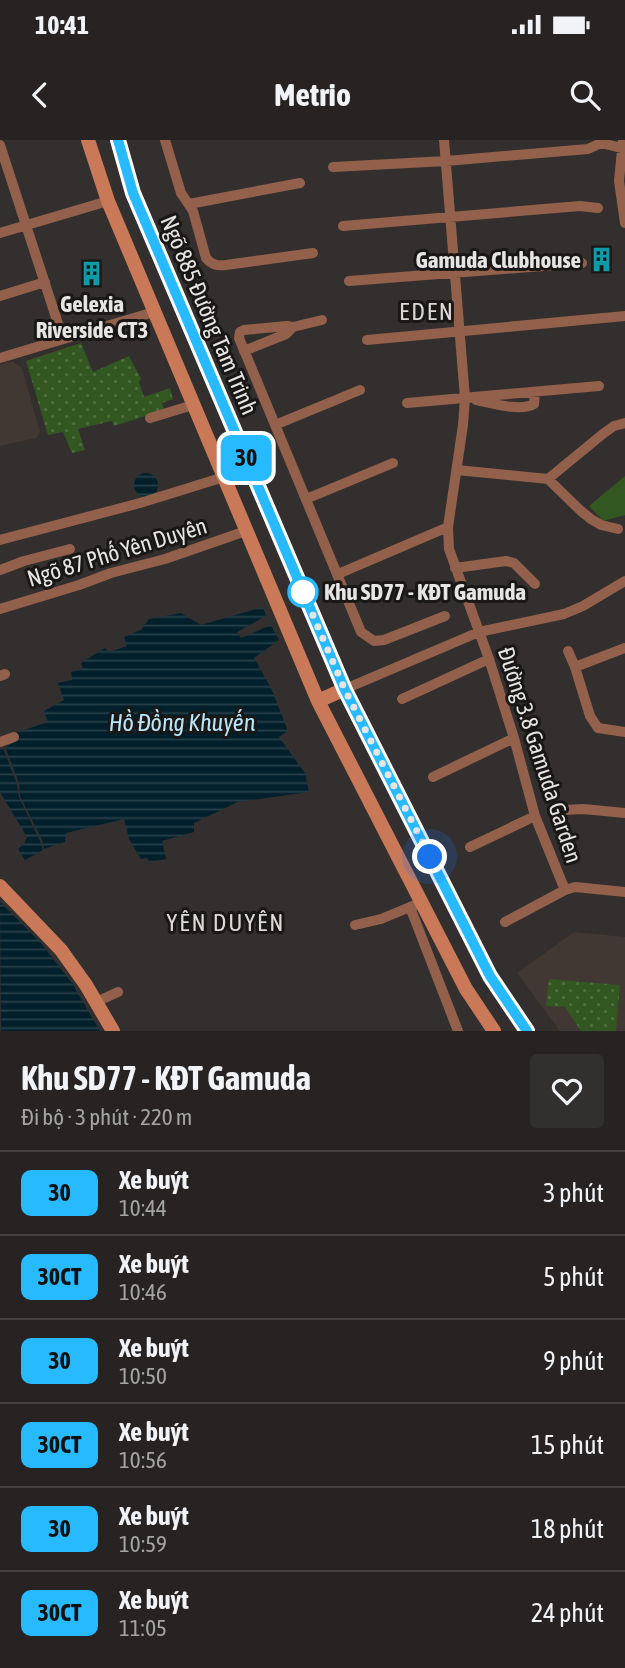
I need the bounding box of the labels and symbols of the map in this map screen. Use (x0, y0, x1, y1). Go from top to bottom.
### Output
street label: Ngõ 885 Đường Tam Trinh (155, 212, 263, 418)
building icon: Gamuda Clubhouse (587, 246, 615, 274)
place label: Gamuda Clubhouse (416, 247, 581, 273)
building icon: Gelexia Riverside CT3 (78, 260, 106, 288)
place label: Gelexia Riverside CT3 (36, 291, 148, 343)
district label: EDEN (399, 298, 455, 325)
line badge: 30 (215, 435, 278, 481)
street label: Ngõ 87 Phố Yên Duyên (24, 512, 210, 592)
marker: Khu SD77 - KĐT Gamuda (288, 577, 318, 607)
place label: Khu SD77 - KĐT Gamuda (324, 579, 526, 605)
street label: Đường 3.8 Gamuda Garden (493, 644, 587, 866)
water label: Hồ Đồng Khuyến (109, 709, 256, 736)
your location (412, 839, 447, 874)
district label: YÊN DUYÊN (166, 909, 286, 936)

